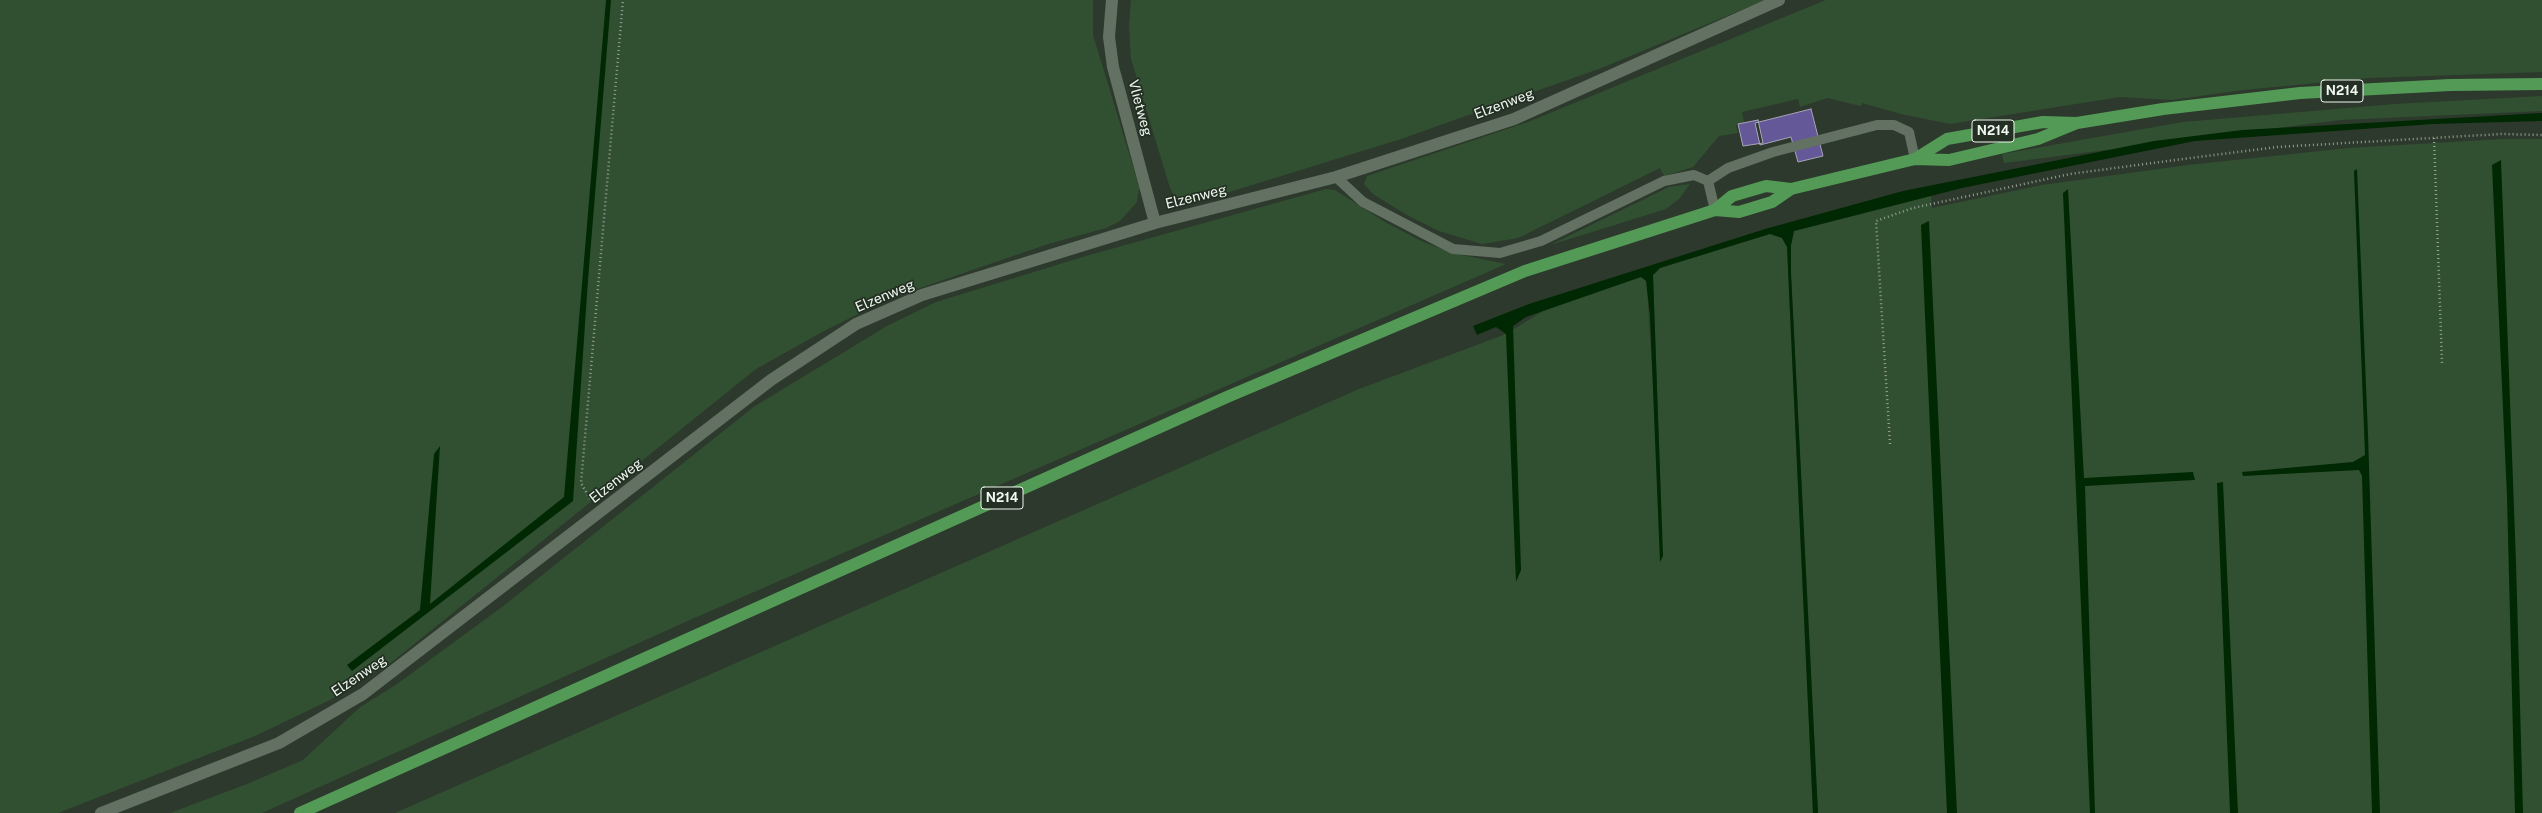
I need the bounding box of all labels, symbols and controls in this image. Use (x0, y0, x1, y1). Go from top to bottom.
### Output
street label: Vlietweg (1124, 78, 1156, 138)
road number: N214 (2321, 80, 2363, 102)
street label: Elzenweg (1472, 85, 1536, 123)
road number: N214 (1972, 120, 2014, 142)
street label: Elzenweg (1164, 181, 1228, 213)
street label: Elzenweg (853, 276, 917, 316)
street label: Elzenweg (586, 455, 646, 507)
road number: N214 (981, 487, 1023, 509)
street label: Elzenweg (328, 652, 390, 700)

